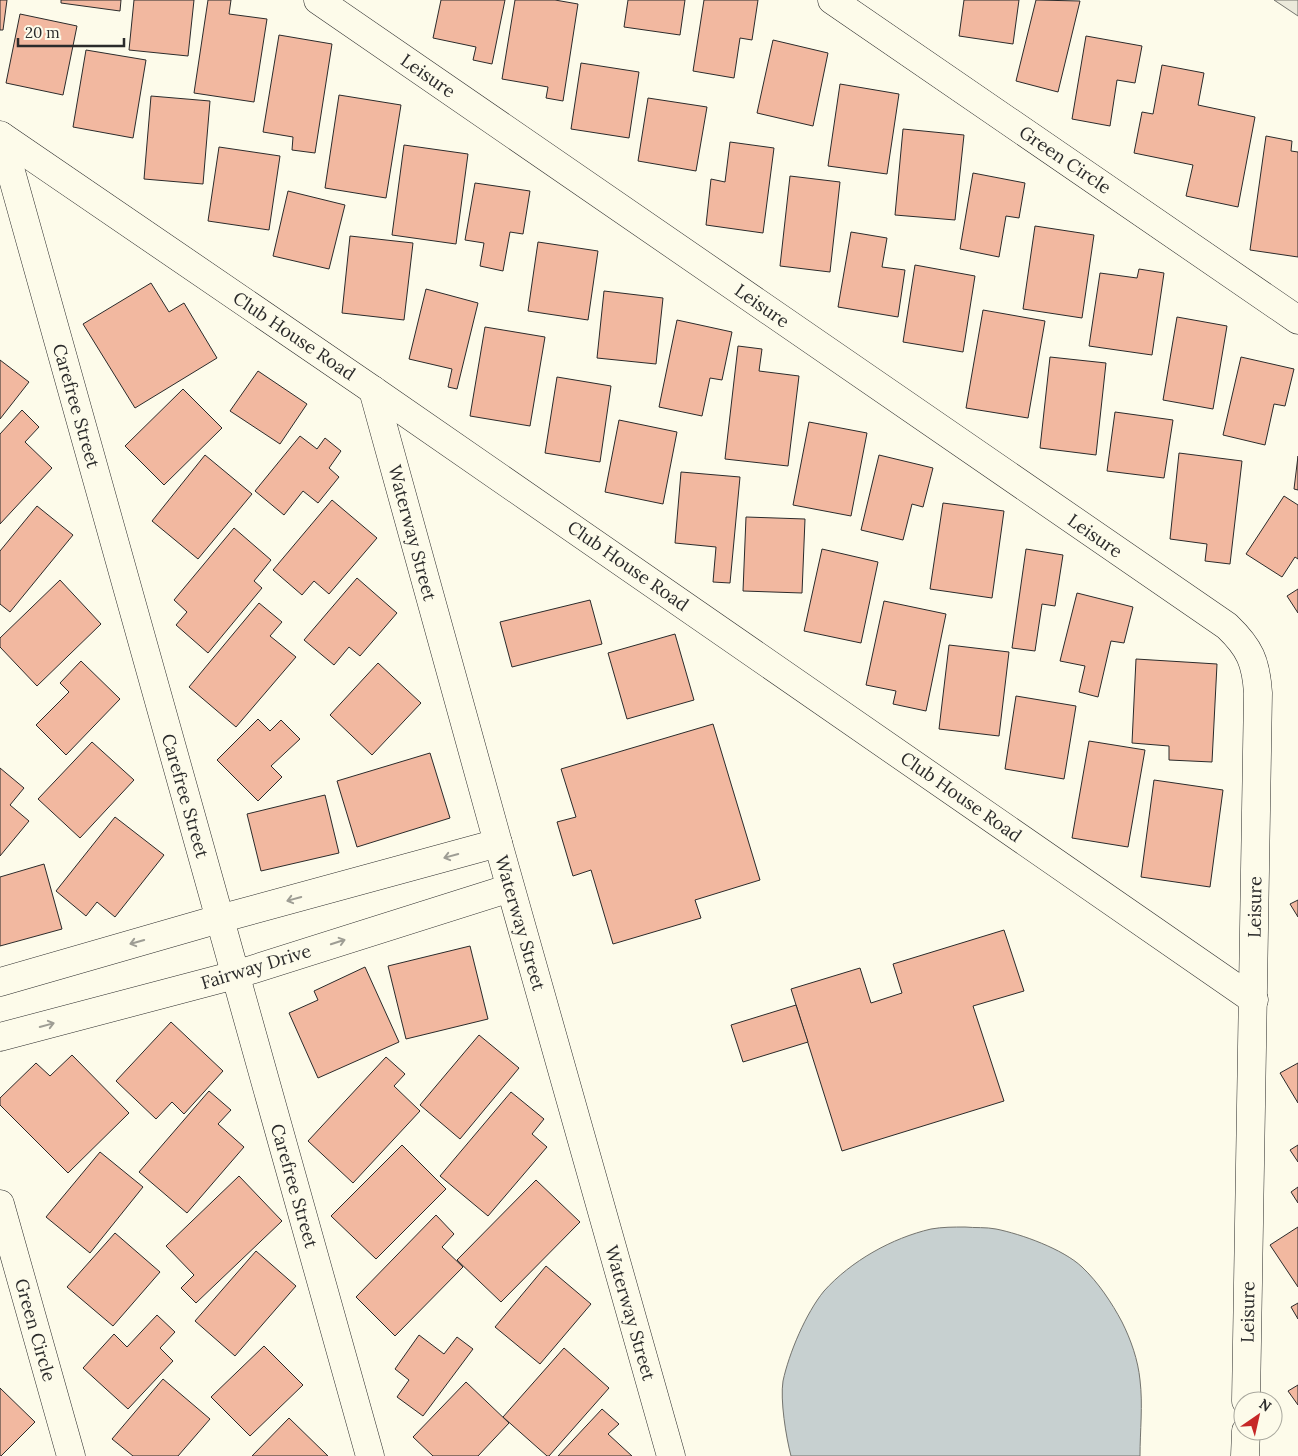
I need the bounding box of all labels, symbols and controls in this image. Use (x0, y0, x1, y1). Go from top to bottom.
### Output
scale bar (18, 15, 124, 47)
text: 20 m (25, 23, 60, 42)
street label: Leisure (396, 48, 460, 103)
street label: Green Circle (1015, 120, 1116, 199)
street label: Leisure (730, 278, 794, 333)
street label: Club House Road (229, 286, 360, 385)
street label: Carefree Street (48, 341, 105, 471)
street label: Waterway Street (383, 462, 442, 603)
street label: Leisure (1063, 508, 1127, 563)
street label: Club House Road (563, 515, 694, 616)
street label: Carefree Street (157, 731, 214, 861)
street label: Club House Road (896, 746, 1027, 847)
one-way arrow (443, 852, 459, 861)
street label: Waterway Street (490, 853, 551, 993)
street label: Leisure (1242, 876, 1267, 938)
one-way arrow (286, 894, 302, 904)
one-way arrow (330, 937, 345, 946)
one-way arrow (130, 938, 146, 948)
street label: Fairway Drive (198, 939, 314, 994)
one-way arrow (39, 1019, 55, 1029)
street label: Carefree Street (266, 1121, 323, 1251)
street label: Waterway Street (600, 1243, 661, 1383)
street label: Green Circle (10, 1276, 61, 1384)
street label: Leisure (1235, 1281, 1260, 1343)
north arrow (1233, 1391, 1283, 1441)
text: N (1256, 1395, 1275, 1416)

